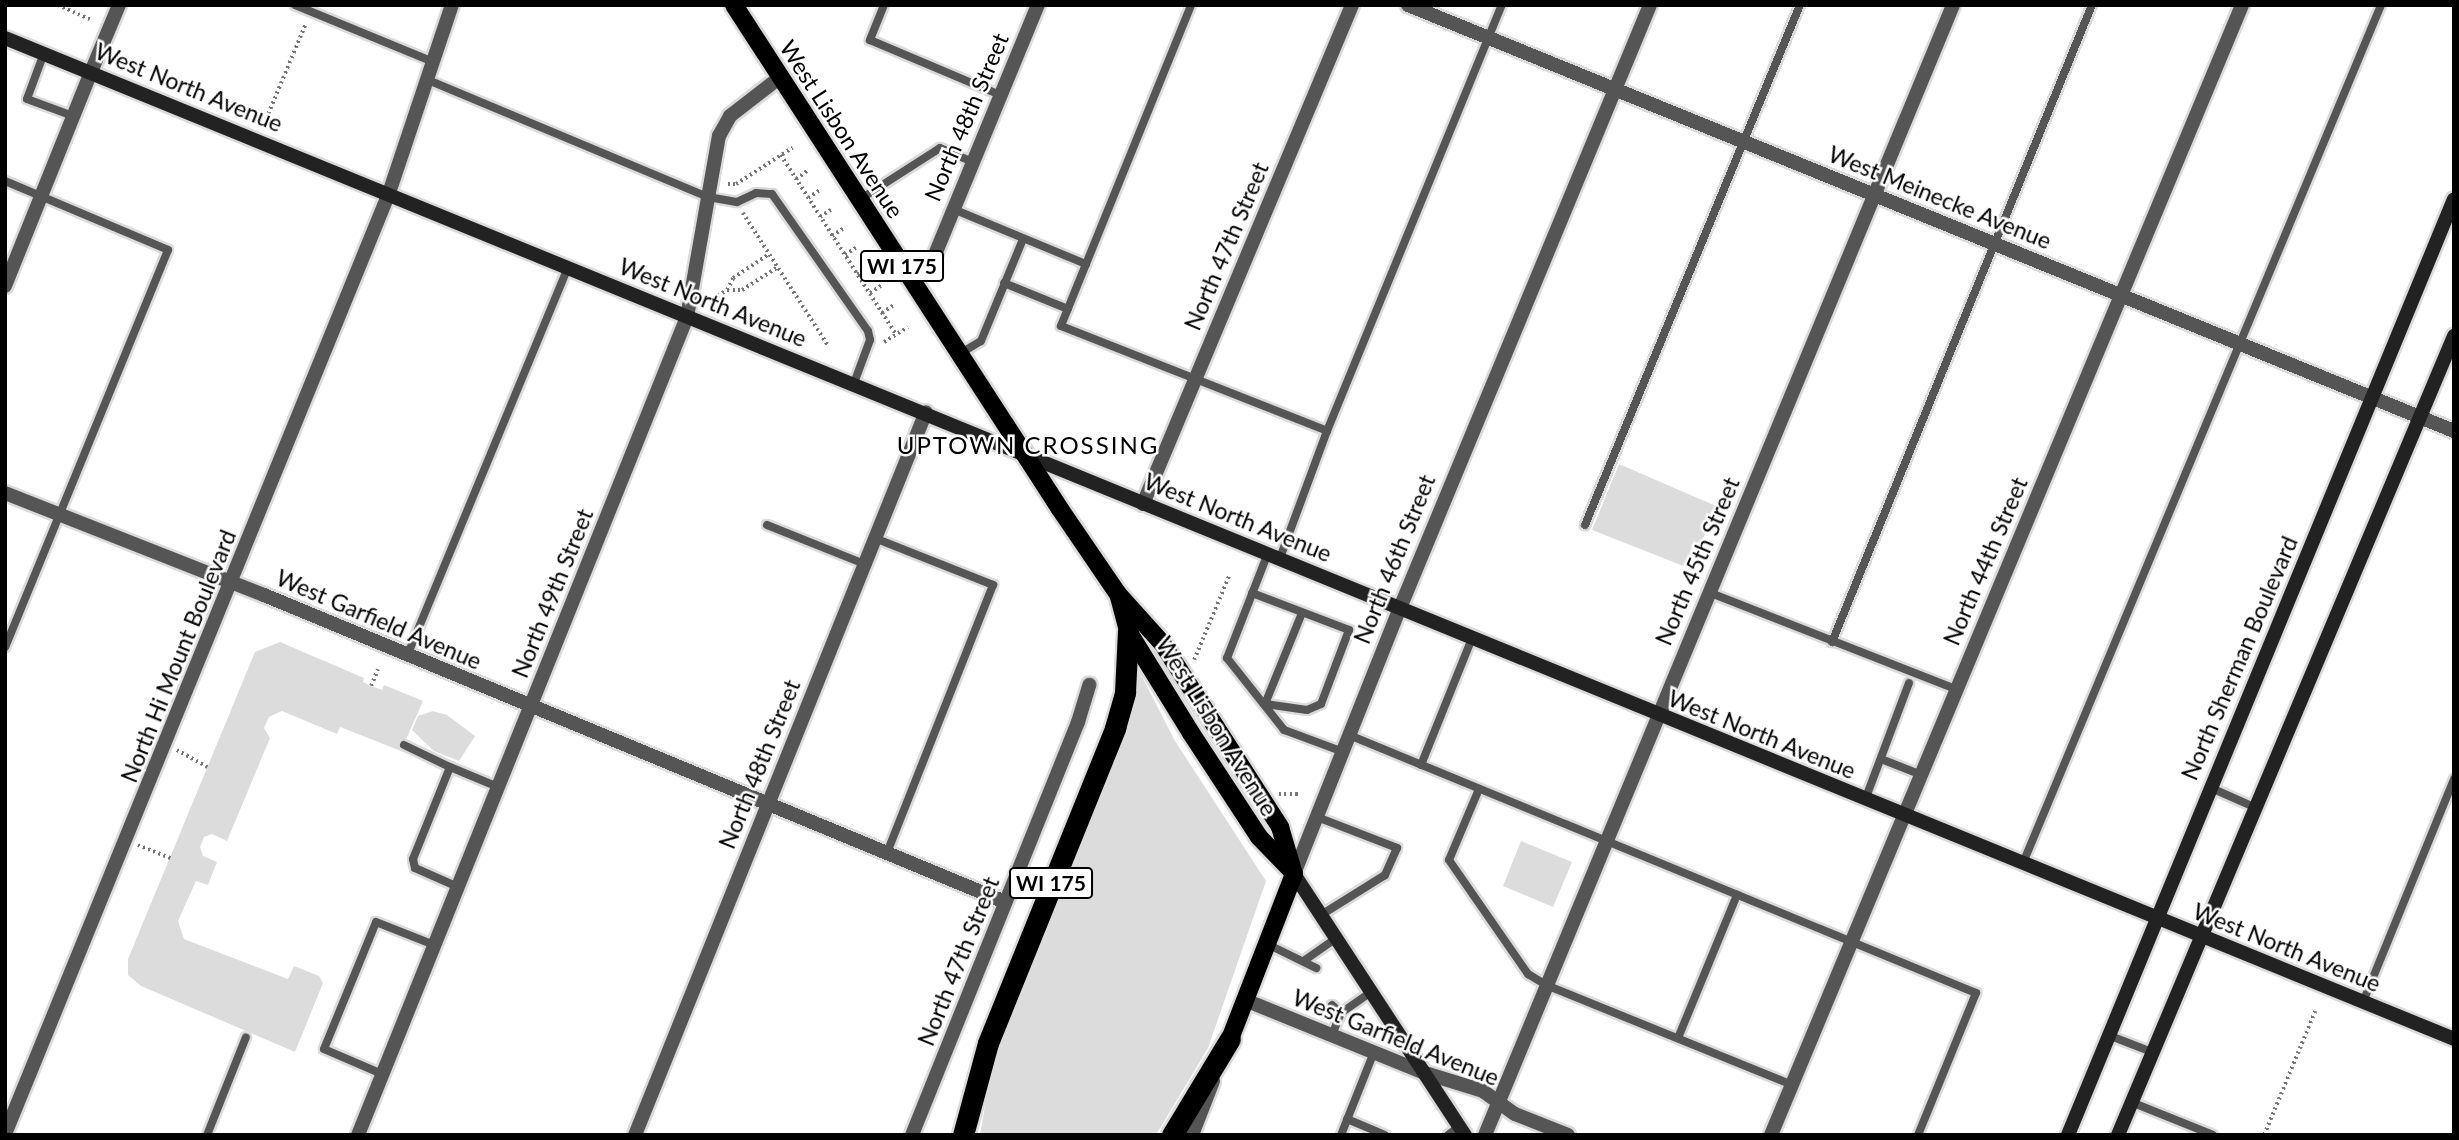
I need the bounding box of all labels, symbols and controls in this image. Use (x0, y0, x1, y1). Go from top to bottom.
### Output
street label: North 48th Street (918, 29, 1014, 205)
street label: West Lisbon Avenue (774, 35, 910, 223)
street label: West North Avenue (91, 37, 287, 137)
street label: West Meinecke Avenue (1824, 140, 2056, 254)
street label: North 47th Street (1178, 158, 1274, 334)
road number: WI 175 (860, 248, 944, 284)
street label: West North Avenue (615, 252, 811, 352)
district label: UPTOWN CROSSING (899, 431, 1157, 459)
street label: West North Avenue (1140, 467, 1336, 567)
street label: North 46th Street (1348, 470, 1440, 648)
street label: North 45th Street (1649, 473, 1745, 649)
street label: North 44th Street (1937, 473, 2033, 649)
street label: North 49th Street (506, 504, 598, 682)
street label: North Hi Mount Boulevard (115, 526, 241, 786)
street label: North Sherman Boulevard (2175, 532, 2303, 784)
street label: West Garfield Avenue (272, 563, 486, 675)
street label: West Lisbon Avenue (1150, 631, 1284, 821)
street label: North 48th Street (713, 675, 805, 853)
street label: West North Avenue (1664, 684, 1860, 784)
road number: WI 175 (1009, 866, 1093, 900)
street label: North 47th Street (912, 872, 1004, 1050)
street label: West North Avenue (2189, 897, 2385, 997)
street label: West Garfield Avenue (1288, 983, 1504, 1091)

